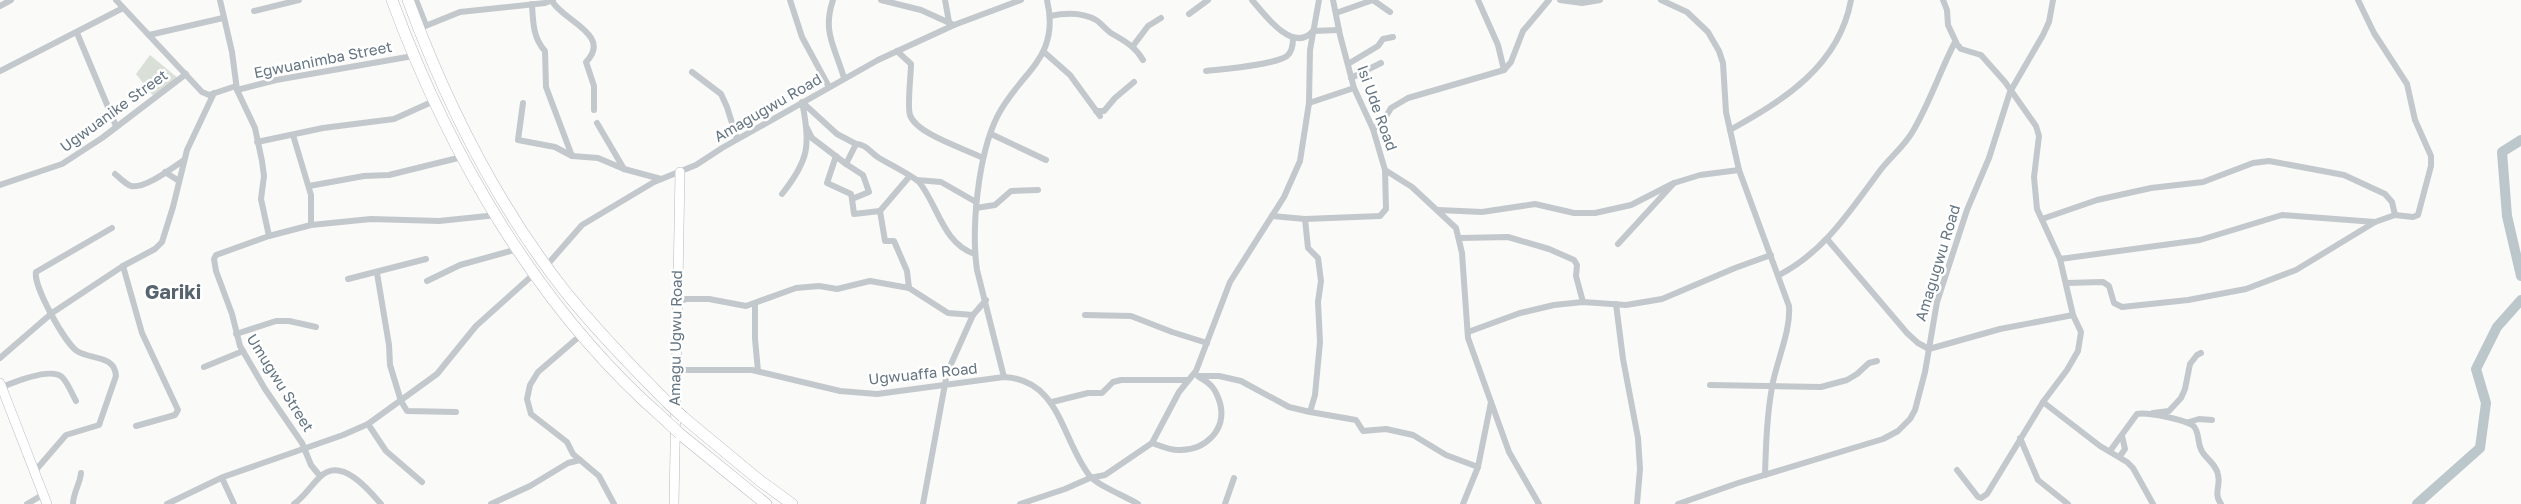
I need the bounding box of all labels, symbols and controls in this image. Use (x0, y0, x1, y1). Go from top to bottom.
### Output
street label: Egwuanimba Street (252, 37, 393, 81)
street label: Isi Ude Road (1354, 62, 1402, 153)
street label: Ugwuanike Street (56, 65, 171, 155)
street label: Amagugwu Road (711, 69, 824, 145)
street label: Amagugwu Road (1911, 202, 1963, 323)
street label: Amagu Ugwu Road (665, 270, 685, 406)
district label: Gariki (145, 279, 201, 303)
street label: Umugwu Street (244, 330, 318, 435)
street label: Ugwuaffa Road (867, 358, 978, 388)

